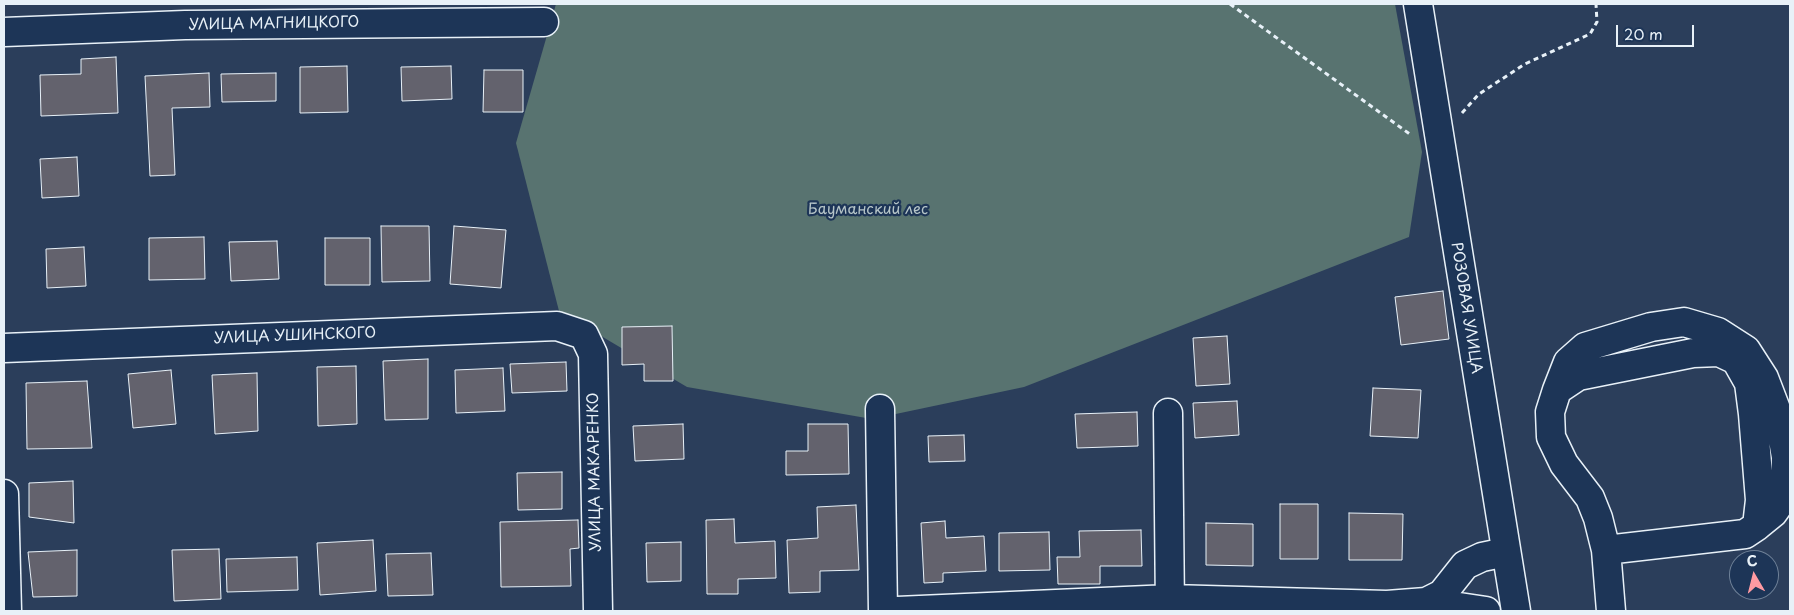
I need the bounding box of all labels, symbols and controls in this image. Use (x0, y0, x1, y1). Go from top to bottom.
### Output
street label: УЛИЦА МАГНИЦКОГО (188, 14, 360, 34)
scale bar (1619, 15, 1696, 47)
text: 20 m (1624, 22, 1663, 45)
park label: Бауманский лес (808, 201, 928, 219)
street label: РОЗОВАЯ УЛИЦА (1447, 241, 1485, 375)
street label: УЛИЦА УШИНСКОГО (214, 324, 376, 348)
street label: УЛИЦА МАКАРЕНКО (585, 392, 605, 552)
north arrow (1729, 550, 1779, 600)
text: С (1745, 550, 1759, 572)

